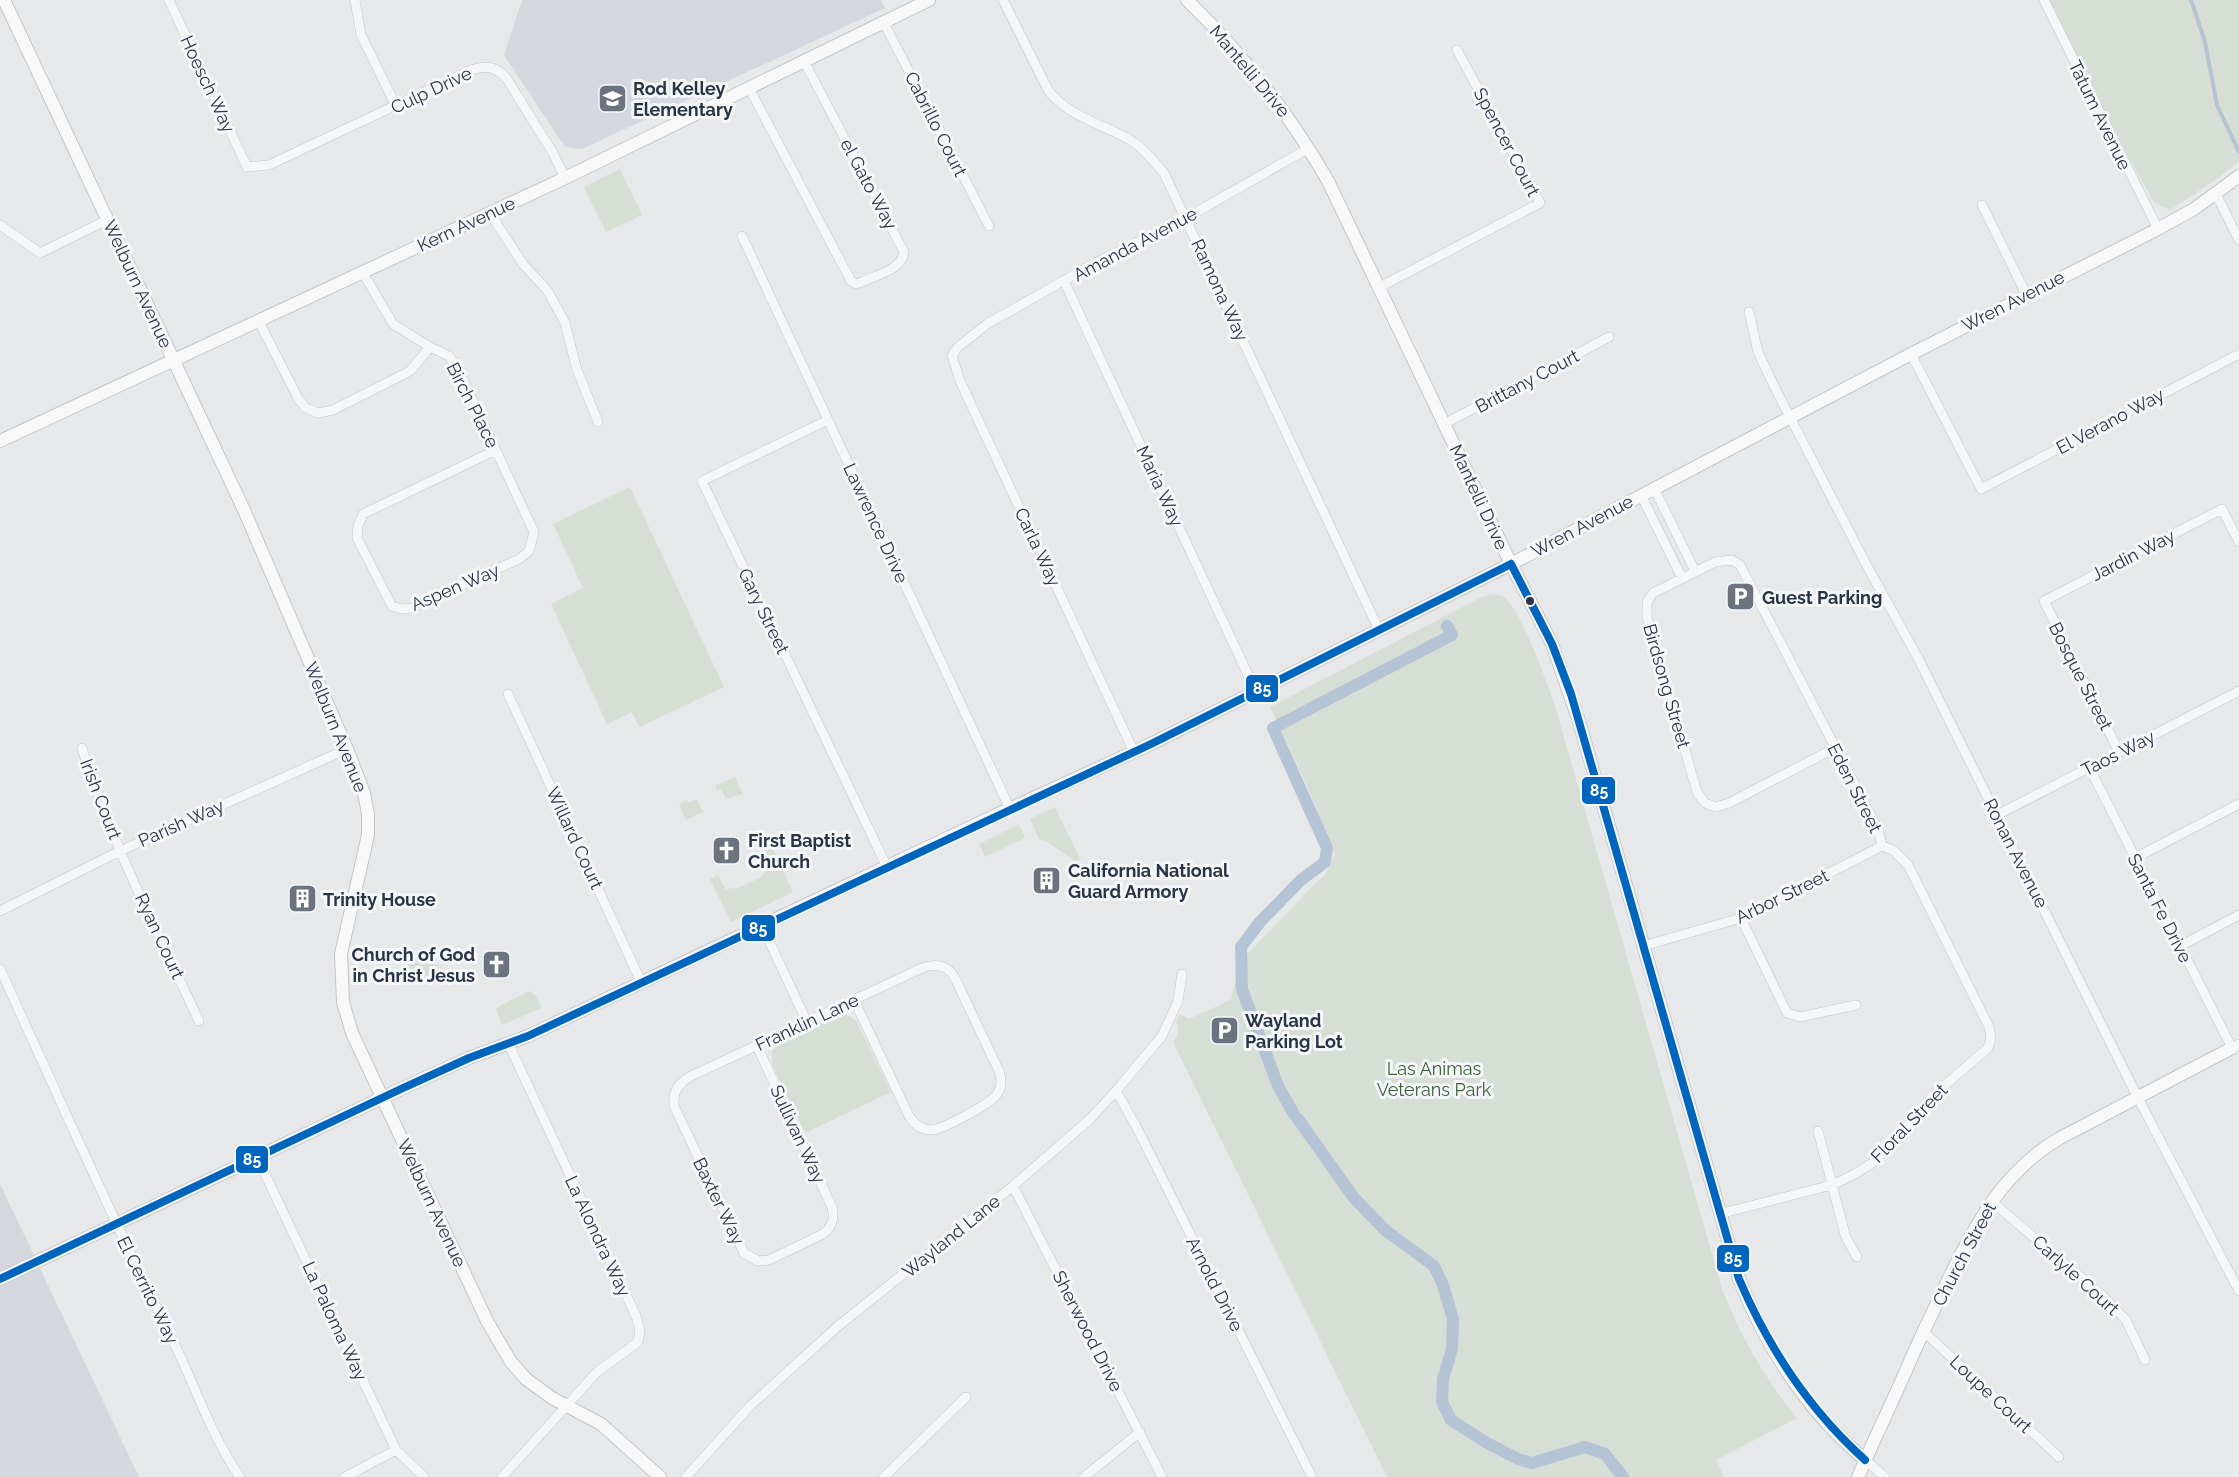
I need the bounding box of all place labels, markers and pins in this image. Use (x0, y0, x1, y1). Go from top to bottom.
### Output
place label: Rod Kelley Elementary (633, 78, 733, 120)
school or university icon: Rod Kelley Elementary (596, 82, 628, 114)
parking icon: Guest Parking (1725, 581, 1757, 613)
place label: Guest Parking (1762, 587, 1882, 608)
unlabelled marker (1524, 595, 1536, 607)
place label: First Baptist Church (748, 830, 851, 872)
church icon: First Baptist Church (711, 834, 743, 866)
place label: California National Guard Armory (1068, 860, 1229, 902)
building icon: California National Guard Armory (1031, 864, 1063, 896)
building icon: Trinity House (286, 883, 318, 915)
place label: Trinity House (323, 889, 436, 910)
place label: Church of God in Christ Jesus (351, 944, 475, 986)
church icon: Church of God in Christ Jesus (480, 948, 512, 980)
place label: Wayland Parking Lot (1245, 1010, 1343, 1052)
parking icon: Wayland Parking Lot (1208, 1014, 1240, 1046)

